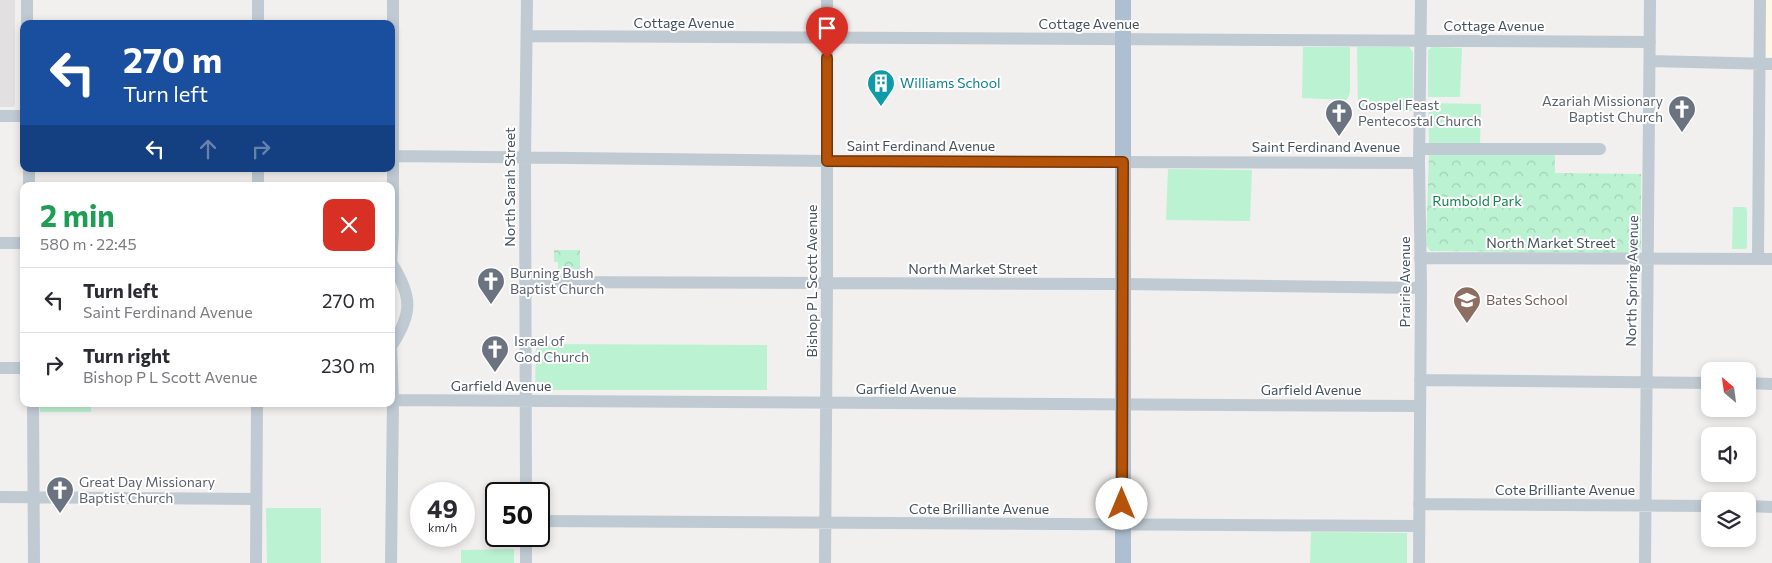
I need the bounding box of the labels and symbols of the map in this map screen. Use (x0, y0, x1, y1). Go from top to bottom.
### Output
pin (806, 7, 848, 58)
street label: Cottage Avenue (634, 14, 734, 31)
street label: Cottage Avenue (1039, 15, 1139, 32)
street label: Cottage Avenue (1444, 17, 1544, 34)
building icon: Williams School (866, 68, 896, 107)
place label: Williams School (900, 74, 1001, 91)
place label: Azariah Missionary Baptist Church (1542, 92, 1663, 125)
church icon: Azariah Missionary Baptist Church (1667, 94, 1697, 133)
place label: Gospel Feast Pentecostal Church (1358, 96, 1481, 129)
church icon: Gospel Feast Pentecostal Church (1324, 98, 1354, 137)
street label: North Sarah Street (501, 127, 518, 247)
street label: Saint Ferdinand Avenue (847, 137, 995, 154)
street label: Saint Ferdinand Avenue (1252, 138, 1400, 155)
park label: Rumbold Park (1432, 192, 1522, 209)
street label: Bishop P L Scott Avenue (803, 205, 820, 357)
street label: North Spring Avenue (1622, 215, 1641, 347)
street label: North Market Street (1486, 234, 1616, 251)
street label: Prairie Avenue (1396, 236, 1413, 328)
street label: North Market Street (908, 260, 1038, 277)
place label: Burning Bush Baptist Church (510, 264, 604, 297)
church icon: Burning Bush Baptist Church (476, 266, 506, 305)
school or university icon: Bates School (1452, 285, 1482, 324)
place label: Bates School (1486, 291, 1568, 308)
place label: Israel of God Church (514, 332, 589, 365)
church icon: Israel of God Church (480, 334, 510, 373)
north arrow (1701, 362, 1756, 418)
street label: Garfield Avenue (451, 377, 551, 394)
street label: Garfield Avenue (856, 380, 956, 397)
street label: Garfield Avenue (1261, 381, 1361, 398)
place label: Great Day Missionary Baptist Church (79, 473, 215, 506)
church icon: Great Day Missionary Baptist Church (45, 475, 75, 514)
position arrow (1095, 477, 1147, 529)
street label: Cote Brilliante Avenue (1495, 481, 1635, 498)
speed limit sign: 50 (485, 482, 550, 547)
street label: Cote Brilliante Avenue (909, 500, 1049, 517)

